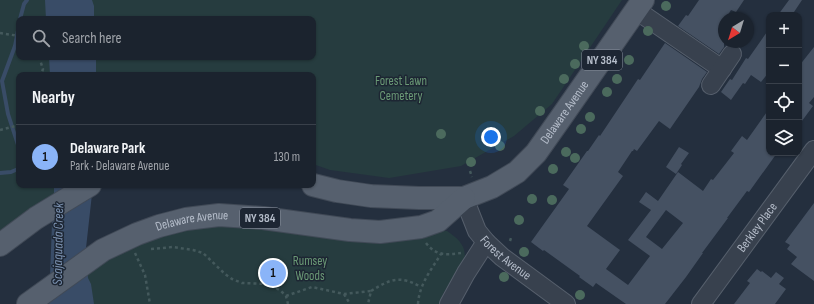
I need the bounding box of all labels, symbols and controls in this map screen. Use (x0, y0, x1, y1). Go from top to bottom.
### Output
north arrow (718, 12, 754, 48)
map controls (766, 12, 802, 156)
button: + (766, 12, 802, 48)
search box (16, 16, 316, 60)
icon: search (30, 27, 52, 49)
text: Search here (62, 29, 122, 48)
button: − (766, 48, 802, 84)
road number: NY 384 (582, 50, 622, 70)
park label: Forest Lawn Cemetery (375, 73, 427, 104)
street label: Delaware Avenue (537, 77, 592, 147)
button: locate (766, 84, 802, 120)
text: Nearby (32, 88, 75, 108)
button: layers (766, 120, 802, 156)
your location (481, 127, 501, 147)
text: Delaware Park (70, 139, 145, 158)
text: 1 (42, 149, 48, 165)
text: 130 m (274, 149, 300, 165)
text: Park · Delaware Avenue (70, 158, 169, 174)
street label: Berkley Place (734, 199, 781, 255)
water label: Scajaquada Creek (49, 202, 67, 285)
street label: Delaware Avenue (153, 207, 229, 235)
road number: NY 384 (240, 208, 280, 228)
street label: Forest Avenue (476, 233, 534, 284)
park label: Rumsey Woods (293, 253, 327, 284)
pin: 1 (260, 258, 286, 288)

